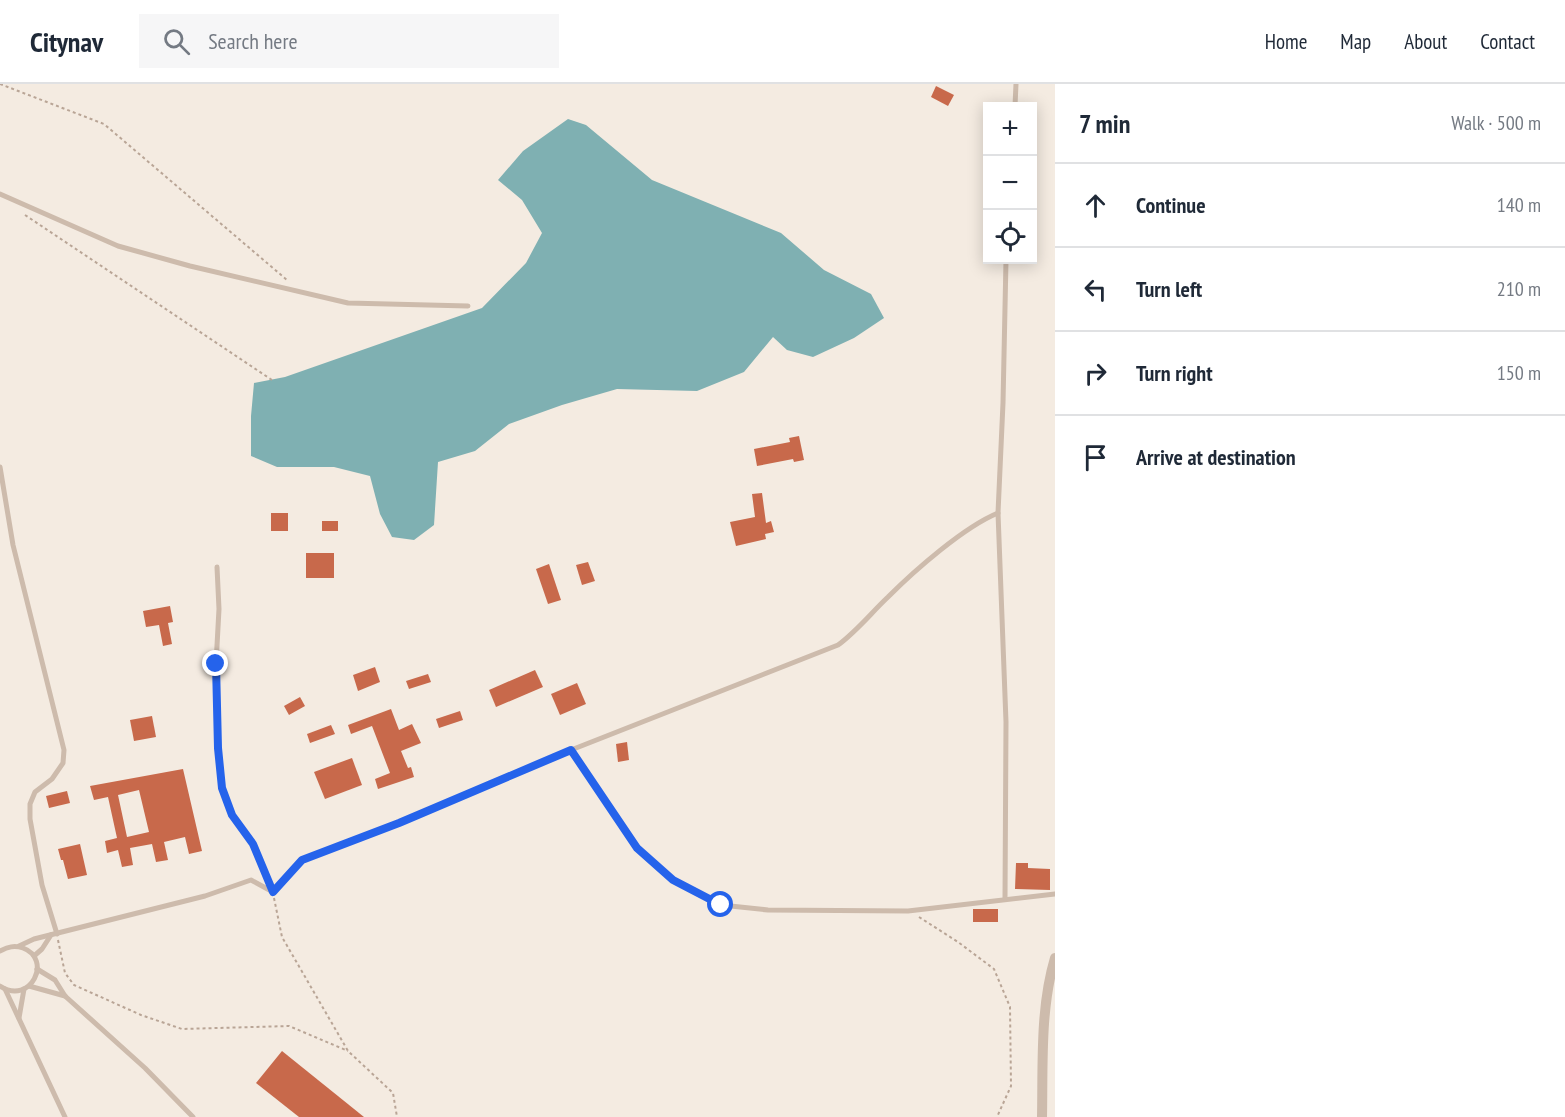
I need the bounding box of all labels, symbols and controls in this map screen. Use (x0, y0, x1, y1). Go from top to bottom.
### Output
search box (139, 14, 559, 68)
text: Citynav (30, 23, 103, 60)
icon: search (160, 25, 193, 58)
text: Search here (208, 27, 298, 55)
text: Home (1265, 28, 1307, 55)
text: Map (1340, 28, 1371, 55)
text: About (1404, 28, 1447, 55)
text: Contact (1480, 28, 1535, 55)
map controls (983, 102, 1037, 264)
button: + (983, 102, 1037, 156)
text: 7 min (1079, 107, 1130, 140)
text: Walk · 500 m (1451, 110, 1541, 136)
button: − (983, 156, 1037, 210)
icon: ahead (1079, 189, 1112, 222)
text: Continue (1136, 191, 1206, 219)
text: 140 m (1497, 192, 1541, 218)
button: locate (983, 210, 1037, 264)
icon: left (1079, 273, 1112, 306)
text: Turn left (1136, 275, 1202, 303)
text: 210 m (1497, 276, 1541, 302)
icon: right (1079, 357, 1112, 390)
text: Turn right (1136, 359, 1213, 387)
text: 150 m (1497, 360, 1541, 386)
icon: arrive (1079, 441, 1112, 474)
text: Arrive at destination (1136, 443, 1296, 471)
route end (202, 650, 228, 676)
route start (707, 891, 733, 917)

